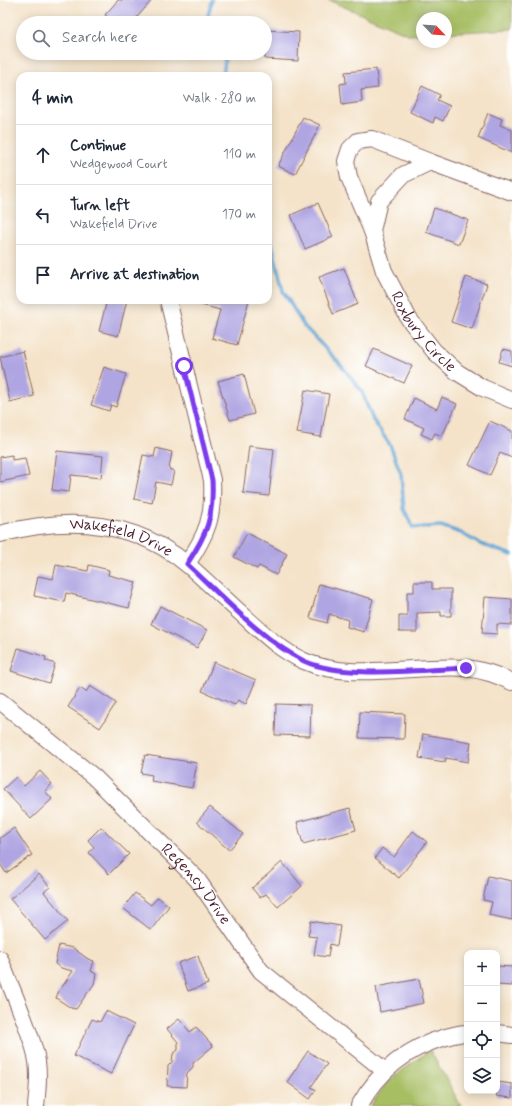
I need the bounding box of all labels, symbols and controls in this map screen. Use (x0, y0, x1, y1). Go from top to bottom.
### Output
north arrow (416, 12, 452, 48)
search box (16, 16, 272, 60)
icon: search (30, 27, 52, 49)
text: Search here (62, 28, 138, 48)
text: 4 min (32, 87, 73, 109)
text: Walk · 280 m (183, 90, 256, 107)
text: Continue (70, 136, 126, 156)
icon: ahead (32, 144, 54, 166)
text: 110 m (223, 146, 256, 163)
text: Wedgewood Court (70, 156, 168, 173)
text: Turn left (70, 196, 130, 216)
icon: left (32, 204, 54, 226)
text: 170 m (222, 206, 256, 223)
text: Wakefield Drive (70, 216, 157, 233)
icon: arrive (32, 264, 54, 286)
text: Arrive at destination (70, 265, 199, 285)
street label: Roxbury Circle (386, 288, 461, 377)
route start (175, 357, 193, 375)
street label: Wakefield Drive (69, 513, 177, 561)
route end (457, 659, 475, 677)
street label: Regency Drive (156, 839, 236, 928)
map controls (464, 950, 500, 1094)
button: + (464, 950, 500, 986)
button: − (464, 986, 500, 1022)
button: locate (464, 1022, 500, 1058)
button: layers (464, 1058, 500, 1094)

